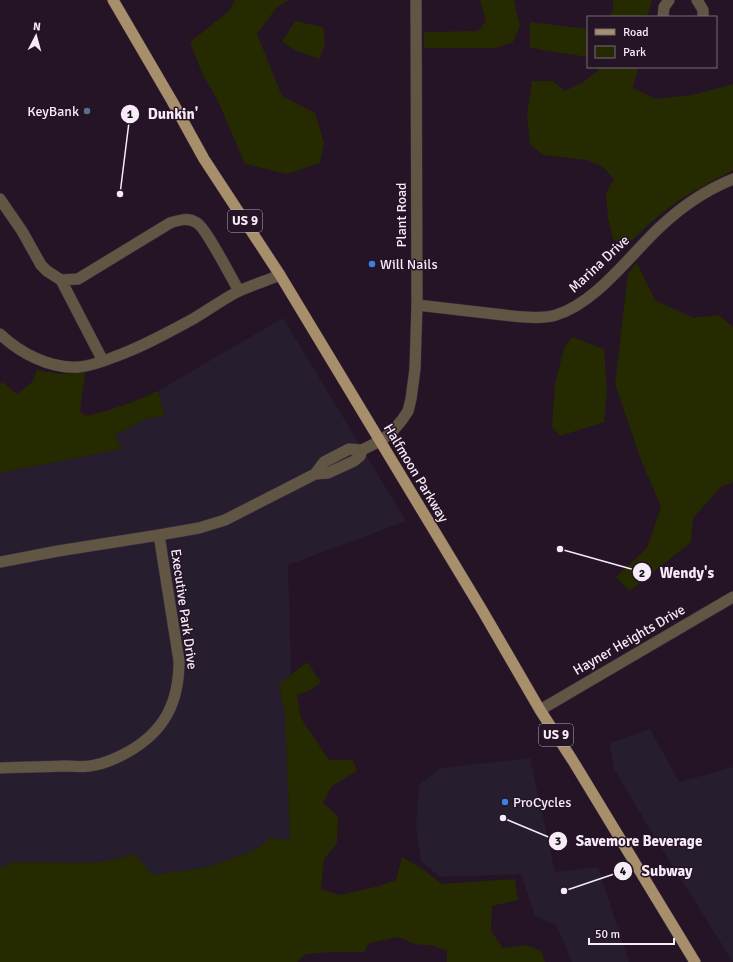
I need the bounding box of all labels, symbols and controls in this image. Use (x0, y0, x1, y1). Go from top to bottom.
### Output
north arrow (16, 16, 56, 56)
legend (587, 16, 717, 68)
text: N (33, 20, 41, 33)
text: Road (623, 25, 649, 40)
text: Park (623, 45, 646, 60)
callout: Dunkin' (120, 101, 207, 128)
place label: KeyBank (27, 103, 79, 120)
text: Dunkin' (148, 105, 198, 123)
marker: KeyBank (82, 106, 92, 116)
text: 1 (127, 107, 134, 122)
street label: Plant Road (393, 183, 410, 247)
road number: US 9 (228, 210, 262, 232)
street label: Marina Drive (565, 232, 633, 296)
place label: Will Nails (380, 256, 438, 273)
marker: Will Nails (367, 259, 377, 269)
street label: Halfmoon Parkway (380, 421, 452, 526)
street label: Executive Park Drive (167, 548, 201, 670)
callout: Wendy's (632, 559, 722, 586)
text: Wendy's (660, 564, 714, 582)
text: 2 (639, 566, 645, 581)
street label: Hayner Heights Drive (570, 601, 688, 679)
road number: US 9 (539, 724, 573, 746)
place label: ProCycles (513, 794, 571, 811)
marker: ProCycles (500, 797, 510, 807)
callout: Savemore Beverage (548, 827, 710, 854)
text: Savemore Beverage (576, 832, 702, 850)
text: 3 (555, 834, 561, 849)
callout: Subway (613, 857, 700, 884)
text: Subway (642, 862, 693, 880)
text: 4 (620, 864, 627, 879)
scale bar (589, 920, 674, 946)
text: 50 m (595, 927, 620, 942)

